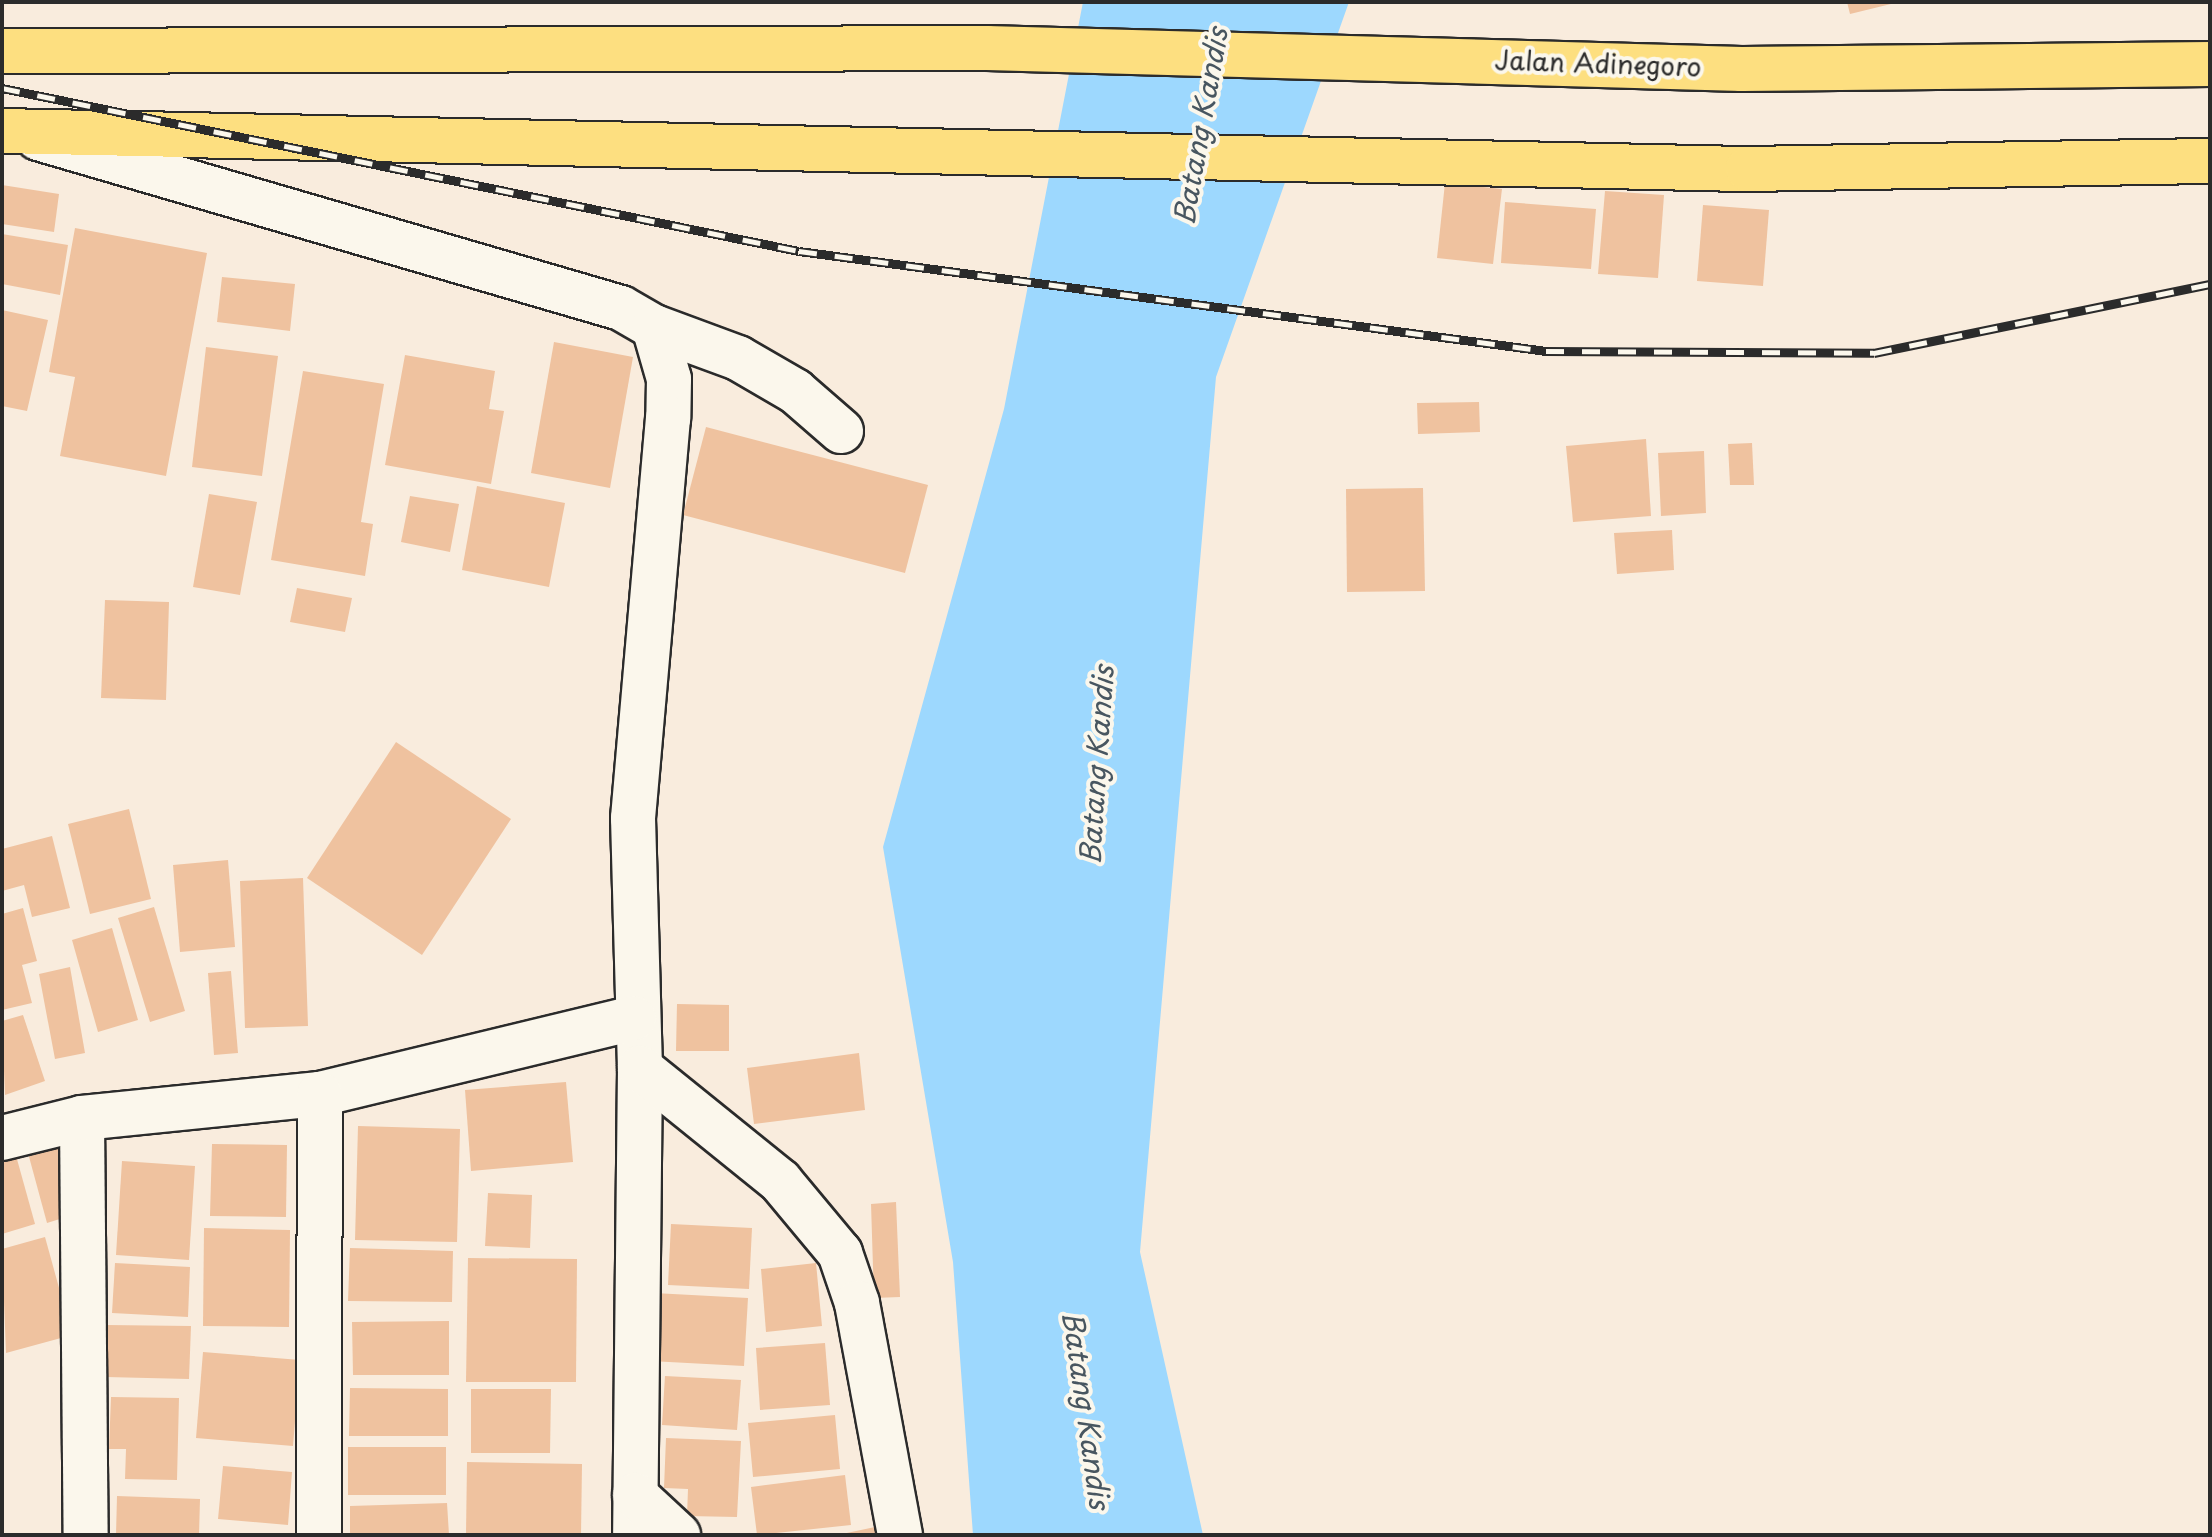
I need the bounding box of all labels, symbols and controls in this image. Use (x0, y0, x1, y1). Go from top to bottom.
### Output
water label: Batang Kandis (1166, 25, 1234, 227)
street label: Jalan Adinegoro (1494, 44, 1702, 82)
water label: Batang Kandis (1072, 665, 1120, 865)
water label: Batang Kandis (1057, 1309, 1117, 1511)

